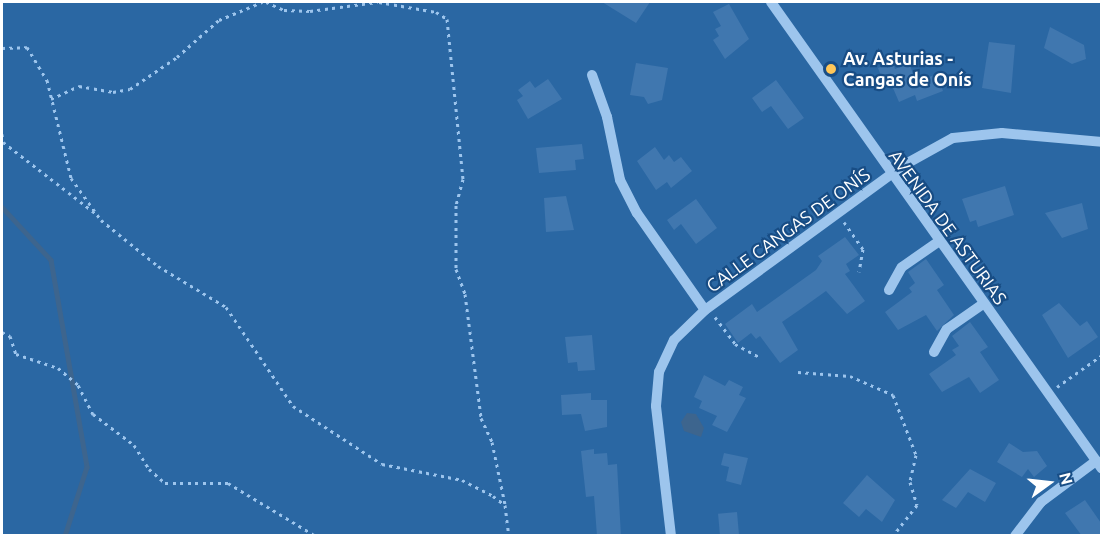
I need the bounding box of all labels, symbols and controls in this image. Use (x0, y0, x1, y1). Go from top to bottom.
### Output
place label: Av. Asturias - Cangas de Onís (843, 48, 972, 90)
marker: Av. Asturias - Cangas de Onís (824, 62, 838, 76)
street label: AVENIDA DE ASTURIAS (885, 145, 1011, 309)
street label: CALLE CANGAS DE ONÍS (702, 163, 874, 297)
north arrow (1019, 453, 1079, 513)
text: N (1056, 470, 1077, 486)

